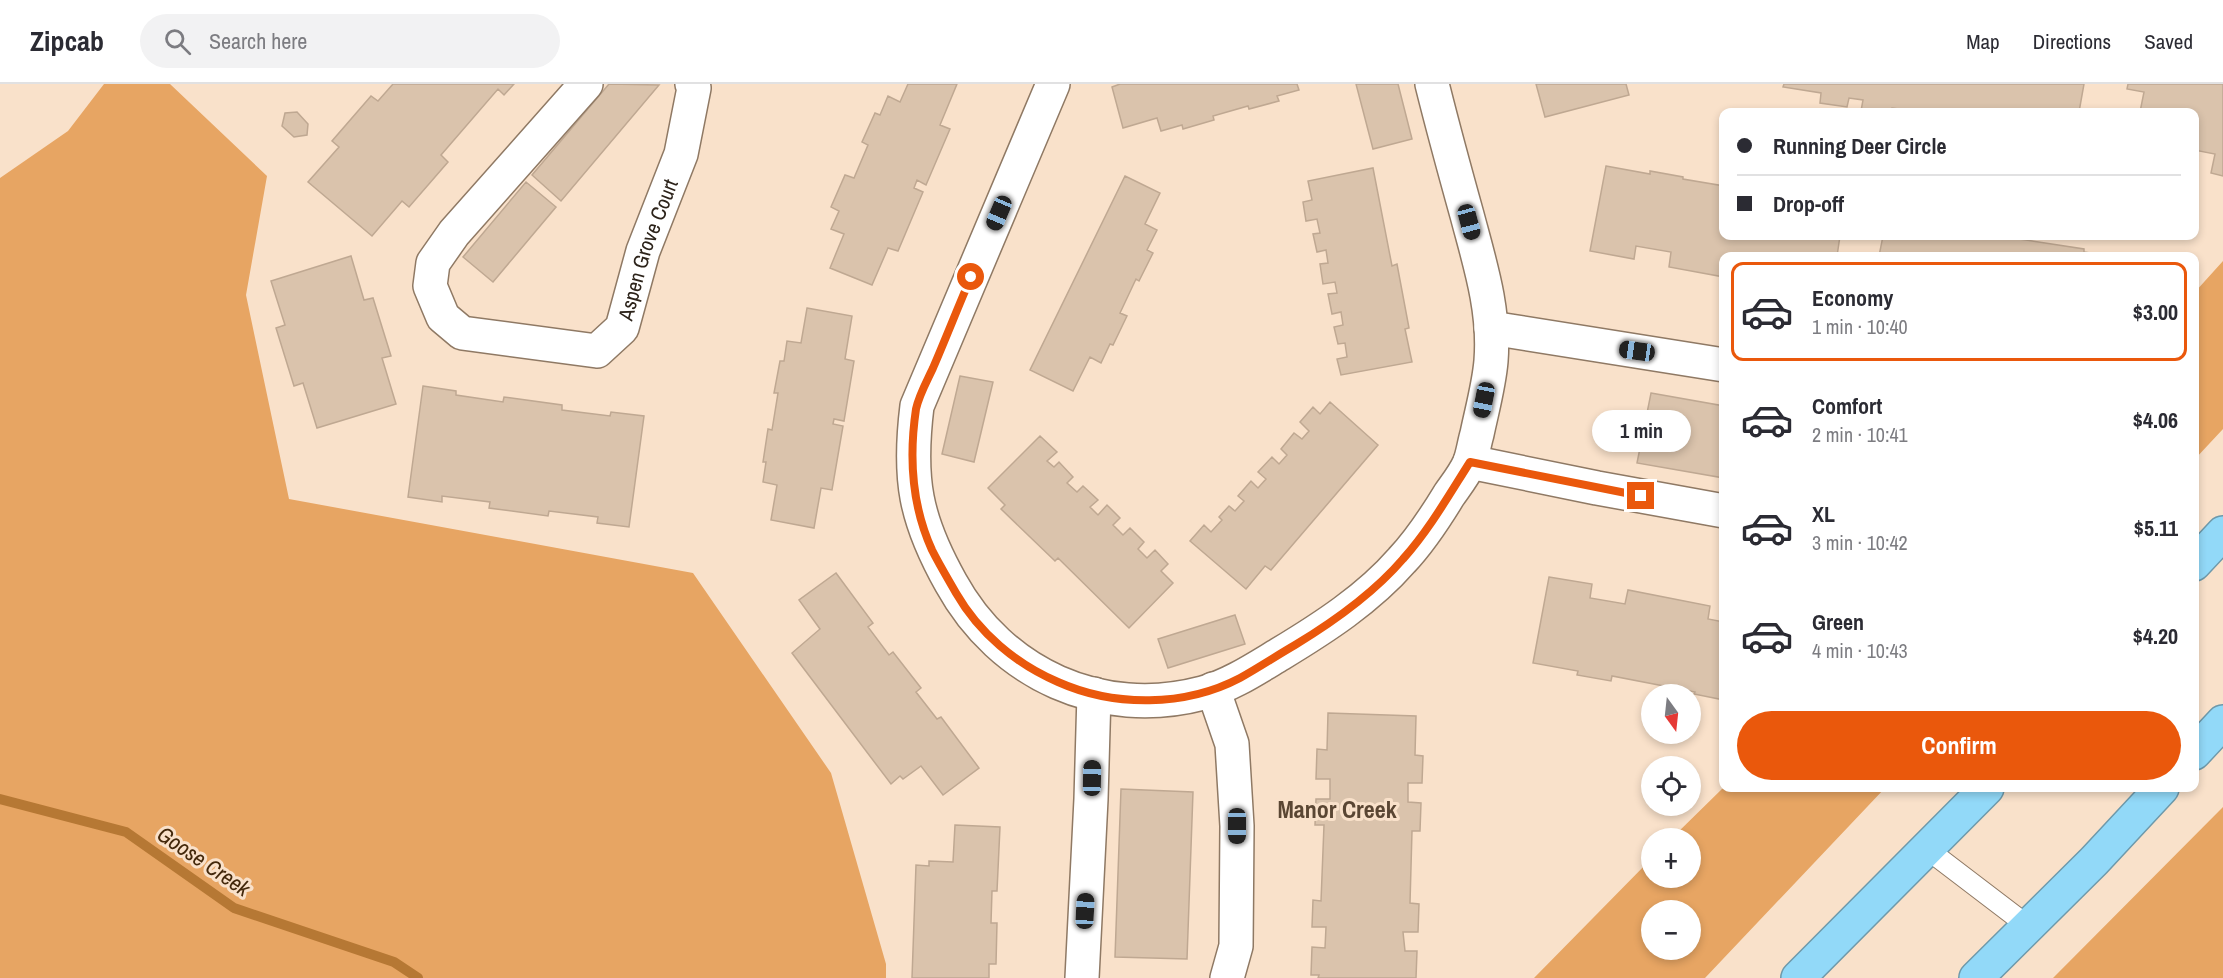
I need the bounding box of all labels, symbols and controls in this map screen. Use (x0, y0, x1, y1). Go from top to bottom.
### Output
search box (140, 14, 560, 68)
text: Zipcab (30, 22, 104, 60)
icon: search (161, 25, 194, 58)
text: Search here (209, 26, 307, 56)
text: Map (1966, 27, 2000, 56)
text: Directions (2033, 27, 2111, 56)
text: Saved (2144, 27, 2193, 56)
text: Running Deer Circle (1773, 131, 1946, 161)
street label: Aspen Grove Court (610, 174, 684, 324)
text: Drop-off (1773, 189, 1844, 219)
car (984, 193, 1014, 233)
car (1456, 202, 1482, 242)
route start (957, 263, 984, 290)
text: Economy (1812, 283, 1893, 313)
icon: car (1740, 285, 1794, 339)
text: $3.00 (2133, 297, 2178, 327)
text: 1 min · 10:40 (1812, 313, 1908, 340)
car (1618, 340, 1656, 362)
car (1472, 381, 1496, 419)
text: Comfort (1812, 391, 1882, 421)
icon: car (1740, 393, 1794, 447)
text: $4.06 (2133, 405, 2178, 435)
callout: 1 min (1592, 409, 1690, 451)
text: 1 min (1620, 417, 1663, 444)
text: 2 min · 10:41 (1812, 421, 1908, 448)
route end (1627, 482, 1654, 509)
text: XL (1812, 499, 1835, 529)
icon: car (1740, 501, 1794, 555)
text: $5.11 (2134, 513, 2178, 543)
text: 3 min · 10:42 (1812, 529, 1908, 556)
text: Green (1812, 607, 1864, 637)
icon: car (1740, 609, 1794, 663)
text: $4.20 (2133, 621, 2178, 651)
text: 4 min · 10:43 (1812, 637, 1908, 664)
north arrow (1641, 684, 1701, 744)
map controls (1641, 684, 1701, 960)
button: Confirm (1737, 711, 2181, 780)
button: locate (1641, 756, 1701, 816)
car (1083, 760, 1101, 796)
district label: Manor Creek (1277, 793, 1397, 825)
car (1228, 808, 1246, 844)
water label: Goose Creek (152, 819, 257, 904)
button: + (1641, 828, 1701, 888)
car (1075, 893, 1095, 929)
button: − (1641, 900, 1701, 960)

